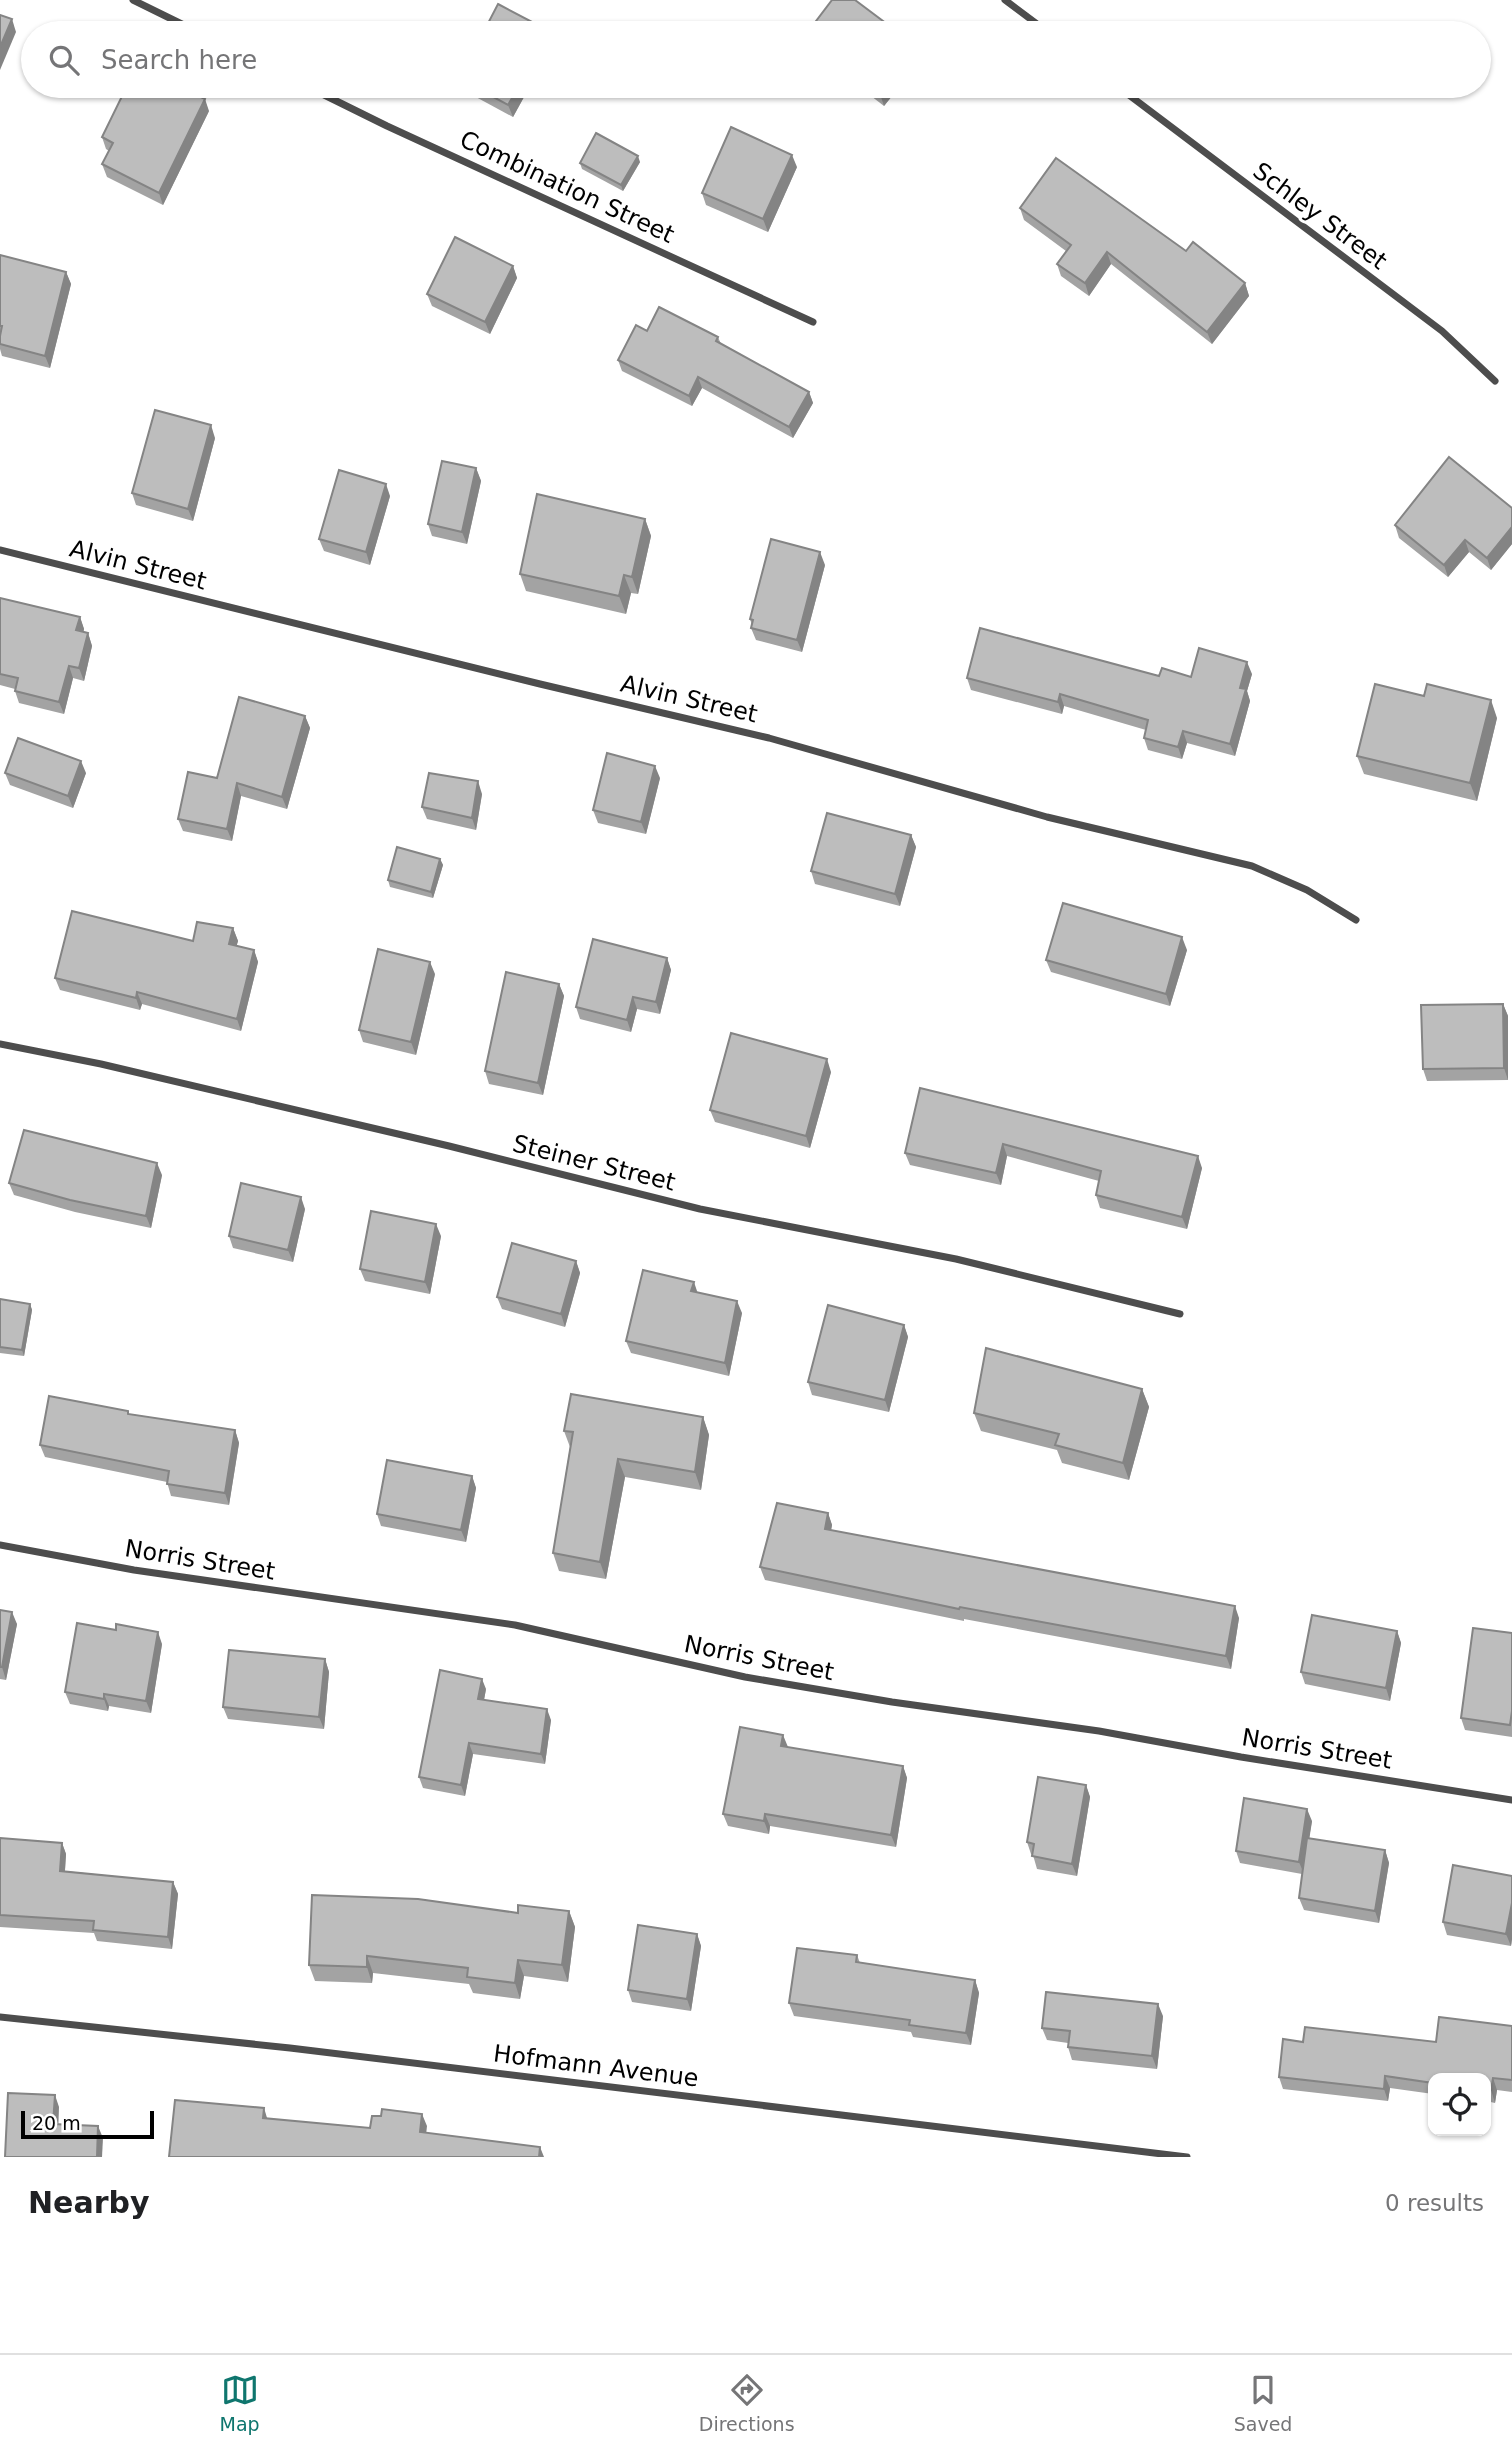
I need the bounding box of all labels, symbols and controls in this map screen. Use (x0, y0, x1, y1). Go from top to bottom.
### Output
search box (21, 21, 1491, 98)
icon: search (45, 41, 83, 79)
text: Search here (101, 45, 257, 75)
street label: Combination Street (455, 125, 679, 249)
street label: Schley Street (1248, 157, 1392, 275)
street label: Alvin Street (67, 535, 209, 595)
street label: Alvin Street (618, 670, 760, 728)
street label: Steiner Street (510, 1129, 678, 1197)
street label: Norris Street (123, 1534, 277, 1586)
street label: Norris Street (682, 1630, 836, 1686)
street label: Norris Street (1240, 1723, 1394, 1775)
street label: Hofmann Avenue (492, 2040, 700, 2092)
map controls (1428, 2073, 1491, 2136)
button: locate (1428, 2073, 1491, 2136)
scale bar (21, 2108, 154, 2140)
text: 20 m (32, 2112, 81, 2134)
text: Nearby (28, 2185, 150, 2220)
text: 0 results (1385, 2190, 1484, 2216)
tab: Map (220, 2371, 260, 2435)
tab: Directions (699, 2371, 795, 2435)
tab: Saved (1234, 2371, 1292, 2435)

